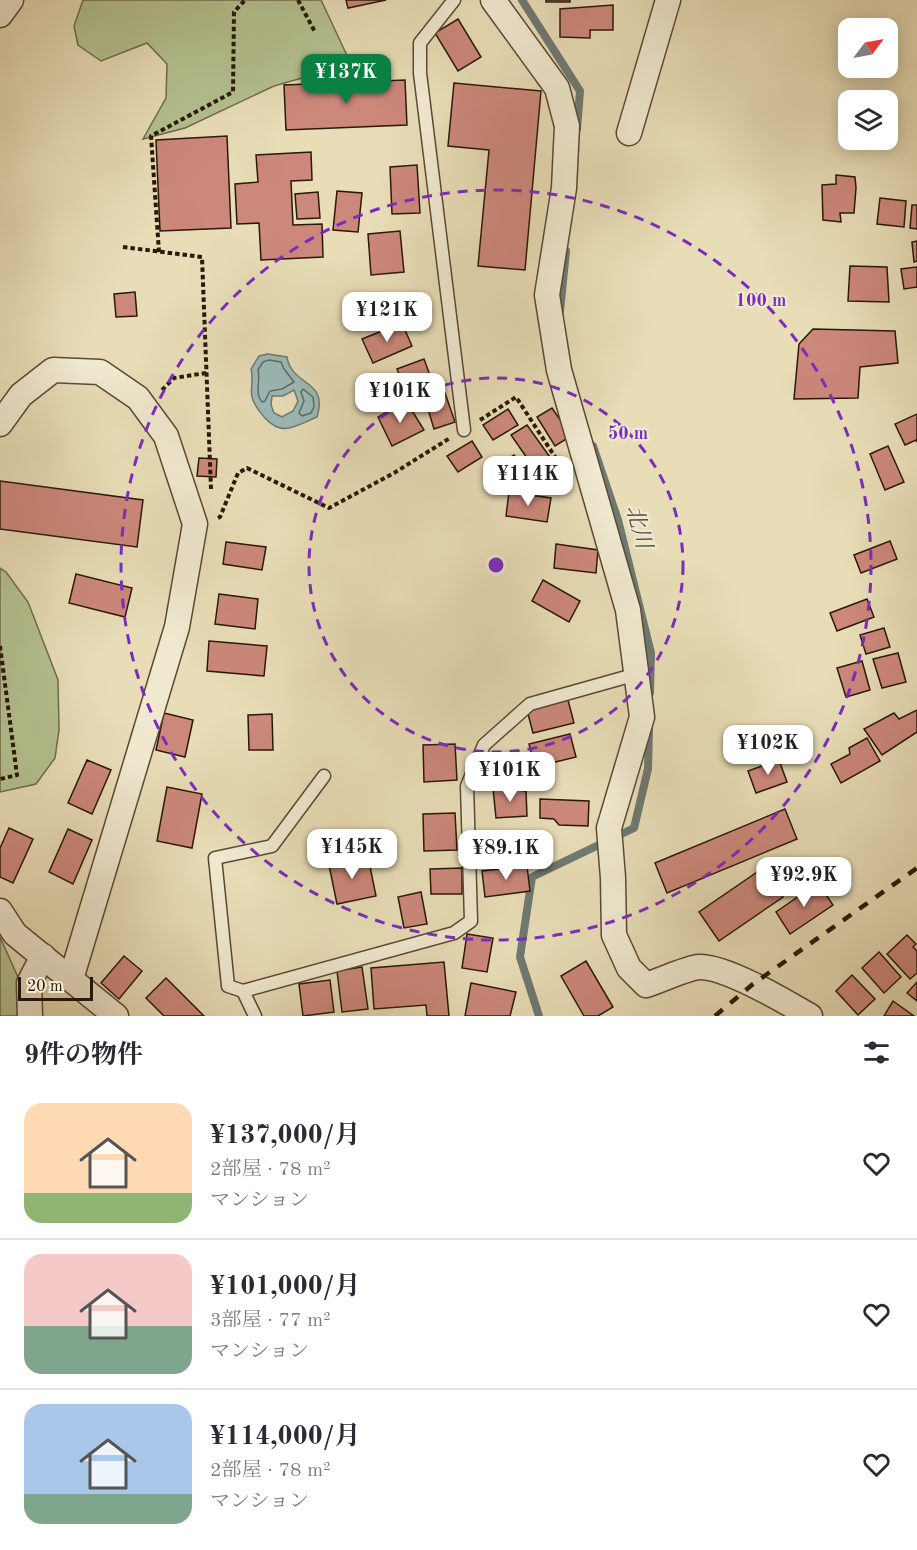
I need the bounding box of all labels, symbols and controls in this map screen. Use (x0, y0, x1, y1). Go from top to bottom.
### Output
north arrow (838, 18, 898, 78)
map controls (838, 18, 898, 150)
pin: ¥137K (304, 54, 388, 105)
text: ¥137K (315, 63, 377, 83)
button: layers (838, 90, 898, 150)
pin: ¥121K (345, 292, 429, 343)
text: 100 m (736, 292, 786, 310)
text: ¥121K (356, 301, 418, 321)
pin: ¥101K (358, 373, 442, 424)
text: ¥101K (369, 382, 431, 402)
text: 50 m (608, 425, 648, 443)
pin: ¥114K (486, 456, 570, 507)
text: ¥114K (497, 465, 559, 485)
water label: 北川 (622, 503, 656, 553)
centre of rings (486, 555, 506, 575)
pin: ¥102K (726, 725, 810, 776)
text: ¥102K (737, 734, 799, 754)
pin: ¥101K (468, 752, 552, 803)
text: ¥101K (479, 761, 541, 781)
pin: ¥145K (310, 829, 394, 880)
pin: ¥89.1K (457, 830, 555, 881)
text: ¥145K (321, 838, 383, 858)
text: ¥89.1K (472, 839, 540, 859)
pin: ¥92.9K (755, 857, 853, 908)
text: ¥92.9K (770, 866, 838, 886)
scale bar (18, 974, 93, 1001)
text: 20 m (27, 979, 63, 995)
icon: filters (860, 1036, 893, 1069)
text: 9件の物件 (24, 1043, 143, 1069)
text: ¥137,000/月 (210, 1123, 361, 1149)
icon: home (72, 1127, 144, 1199)
icon: heart (860, 1147, 893, 1180)
text: 2部屋 · 78 m² (210, 1160, 331, 1180)
text: マンション (210, 1191, 309, 1211)
text: ¥101,000/月 (210, 1274, 361, 1300)
icon: home (72, 1278, 144, 1350)
icon: heart (860, 1298, 893, 1331)
text: 3部屋 · 77 m² (210, 1311, 331, 1331)
text: マンション (210, 1342, 309, 1362)
text: ¥114,000/月 (210, 1424, 361, 1450)
icon: home (72, 1428, 144, 1500)
icon: heart (860, 1448, 893, 1481)
text: 2部屋 · 78 m² (210, 1461, 331, 1481)
text: マンション (210, 1492, 309, 1512)

